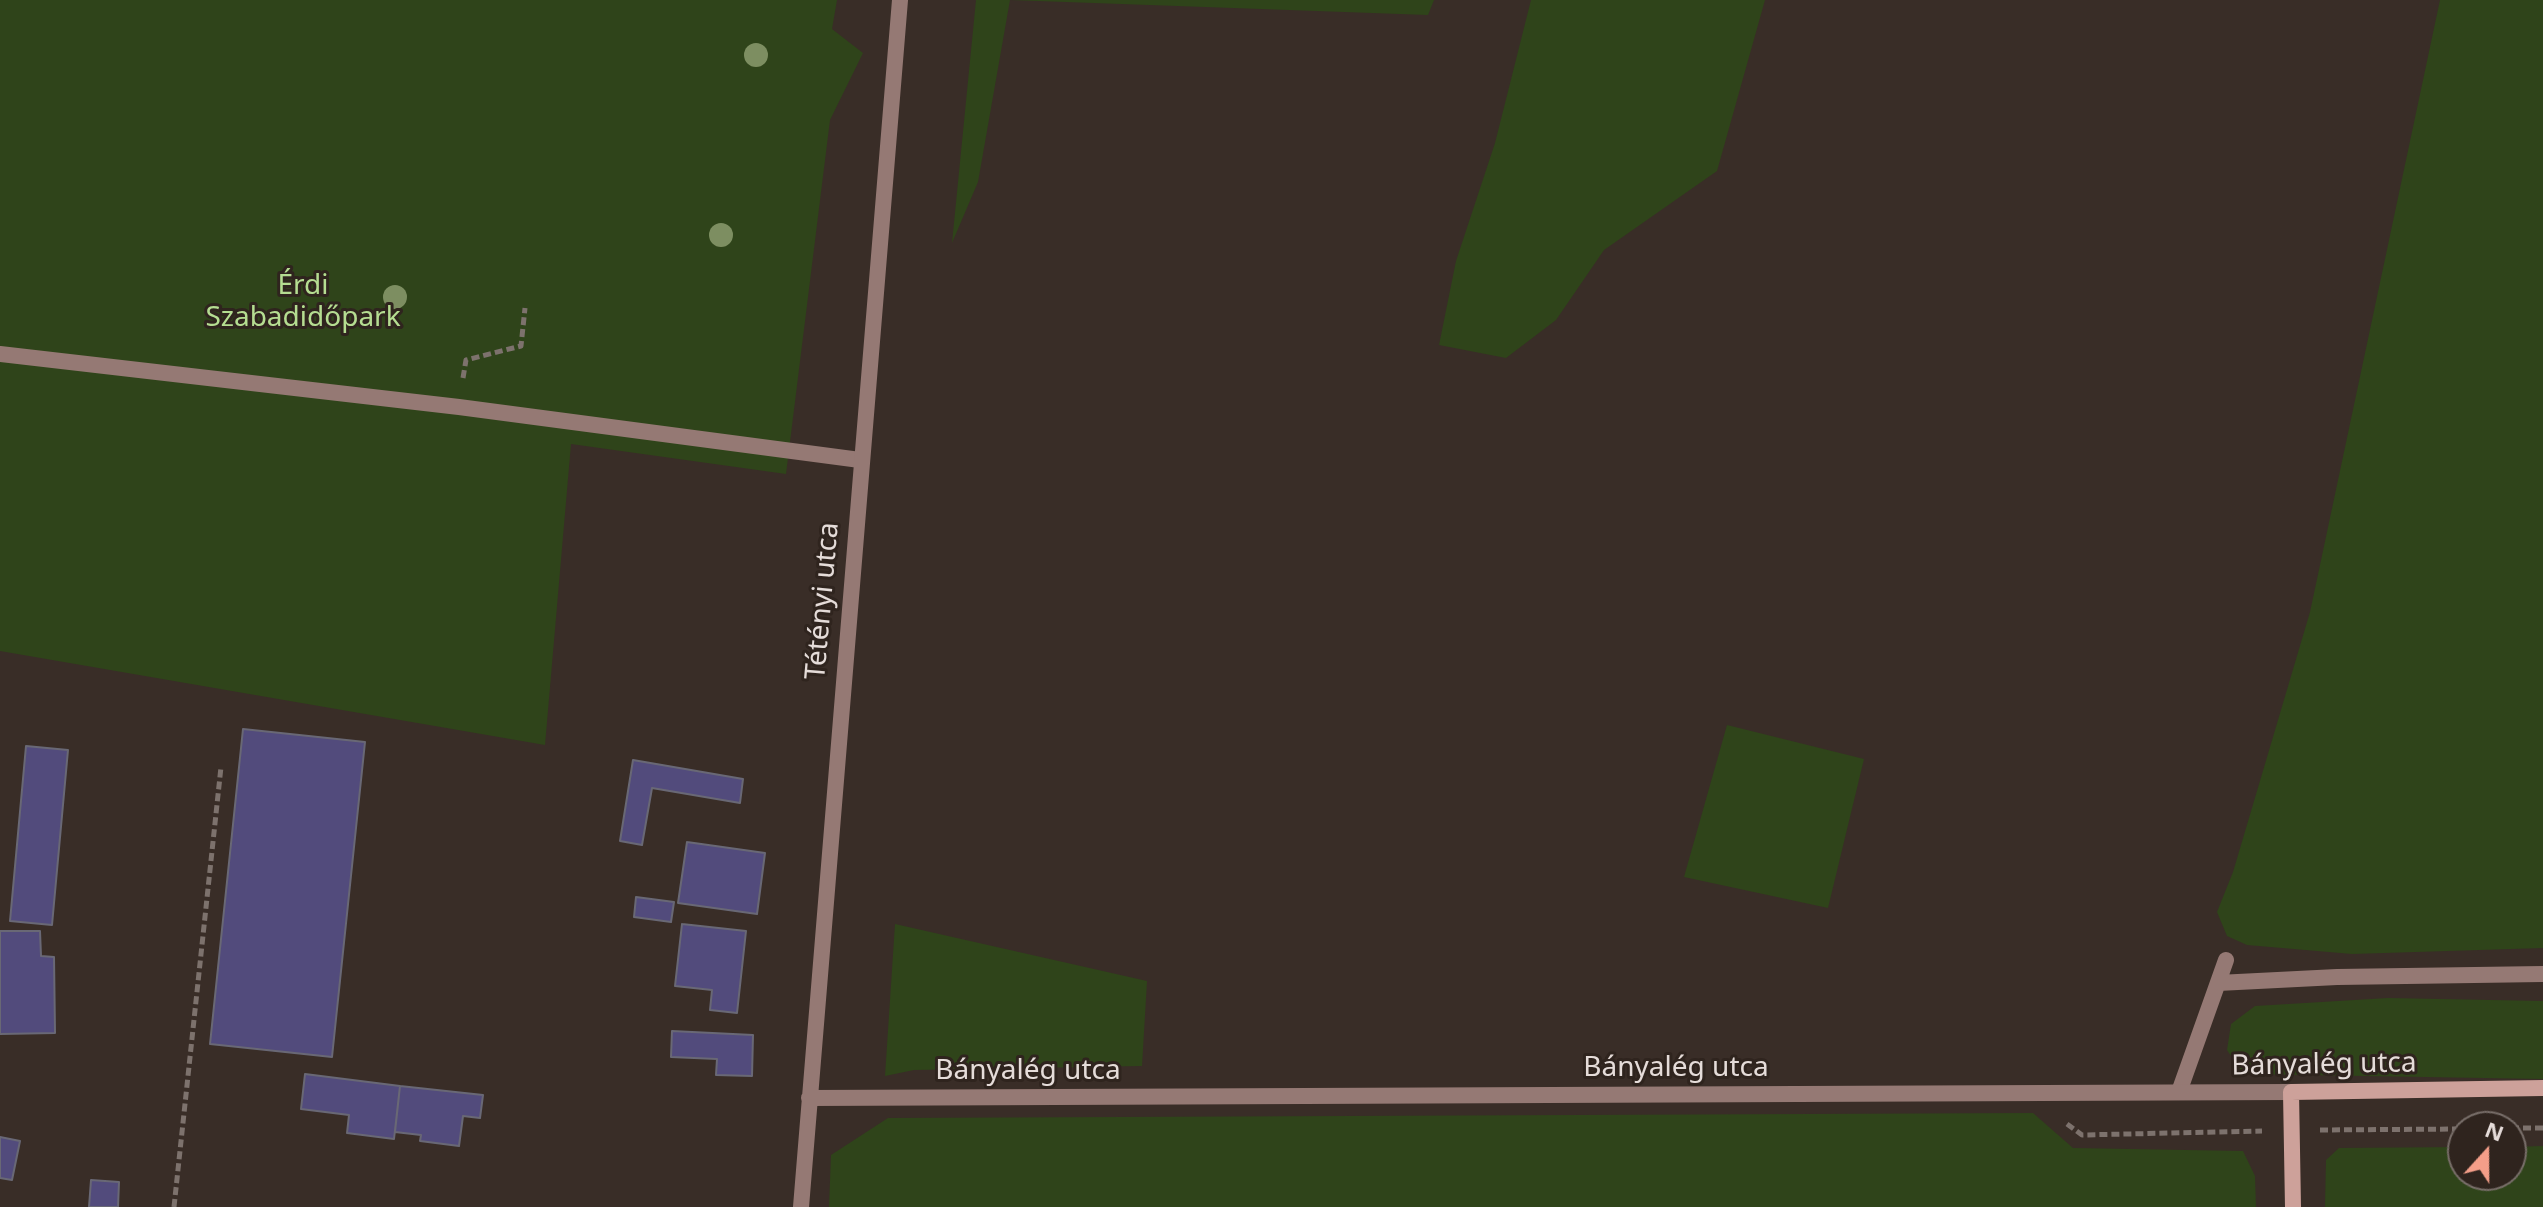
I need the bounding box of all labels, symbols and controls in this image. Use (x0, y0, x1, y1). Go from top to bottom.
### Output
park label: Érdi Szabadidőpark (205, 269, 401, 335)
street label: Tétényi utca (799, 521, 847, 681)
street label: Bányalég utca (2231, 1047, 2417, 1083)
street label: Bányalég utca (1583, 1051, 1769, 1085)
street label: Bányalég utca (935, 1054, 1121, 1088)
north arrow (2447, 1111, 2527, 1191)
text: N (2481, 1113, 2509, 1148)

